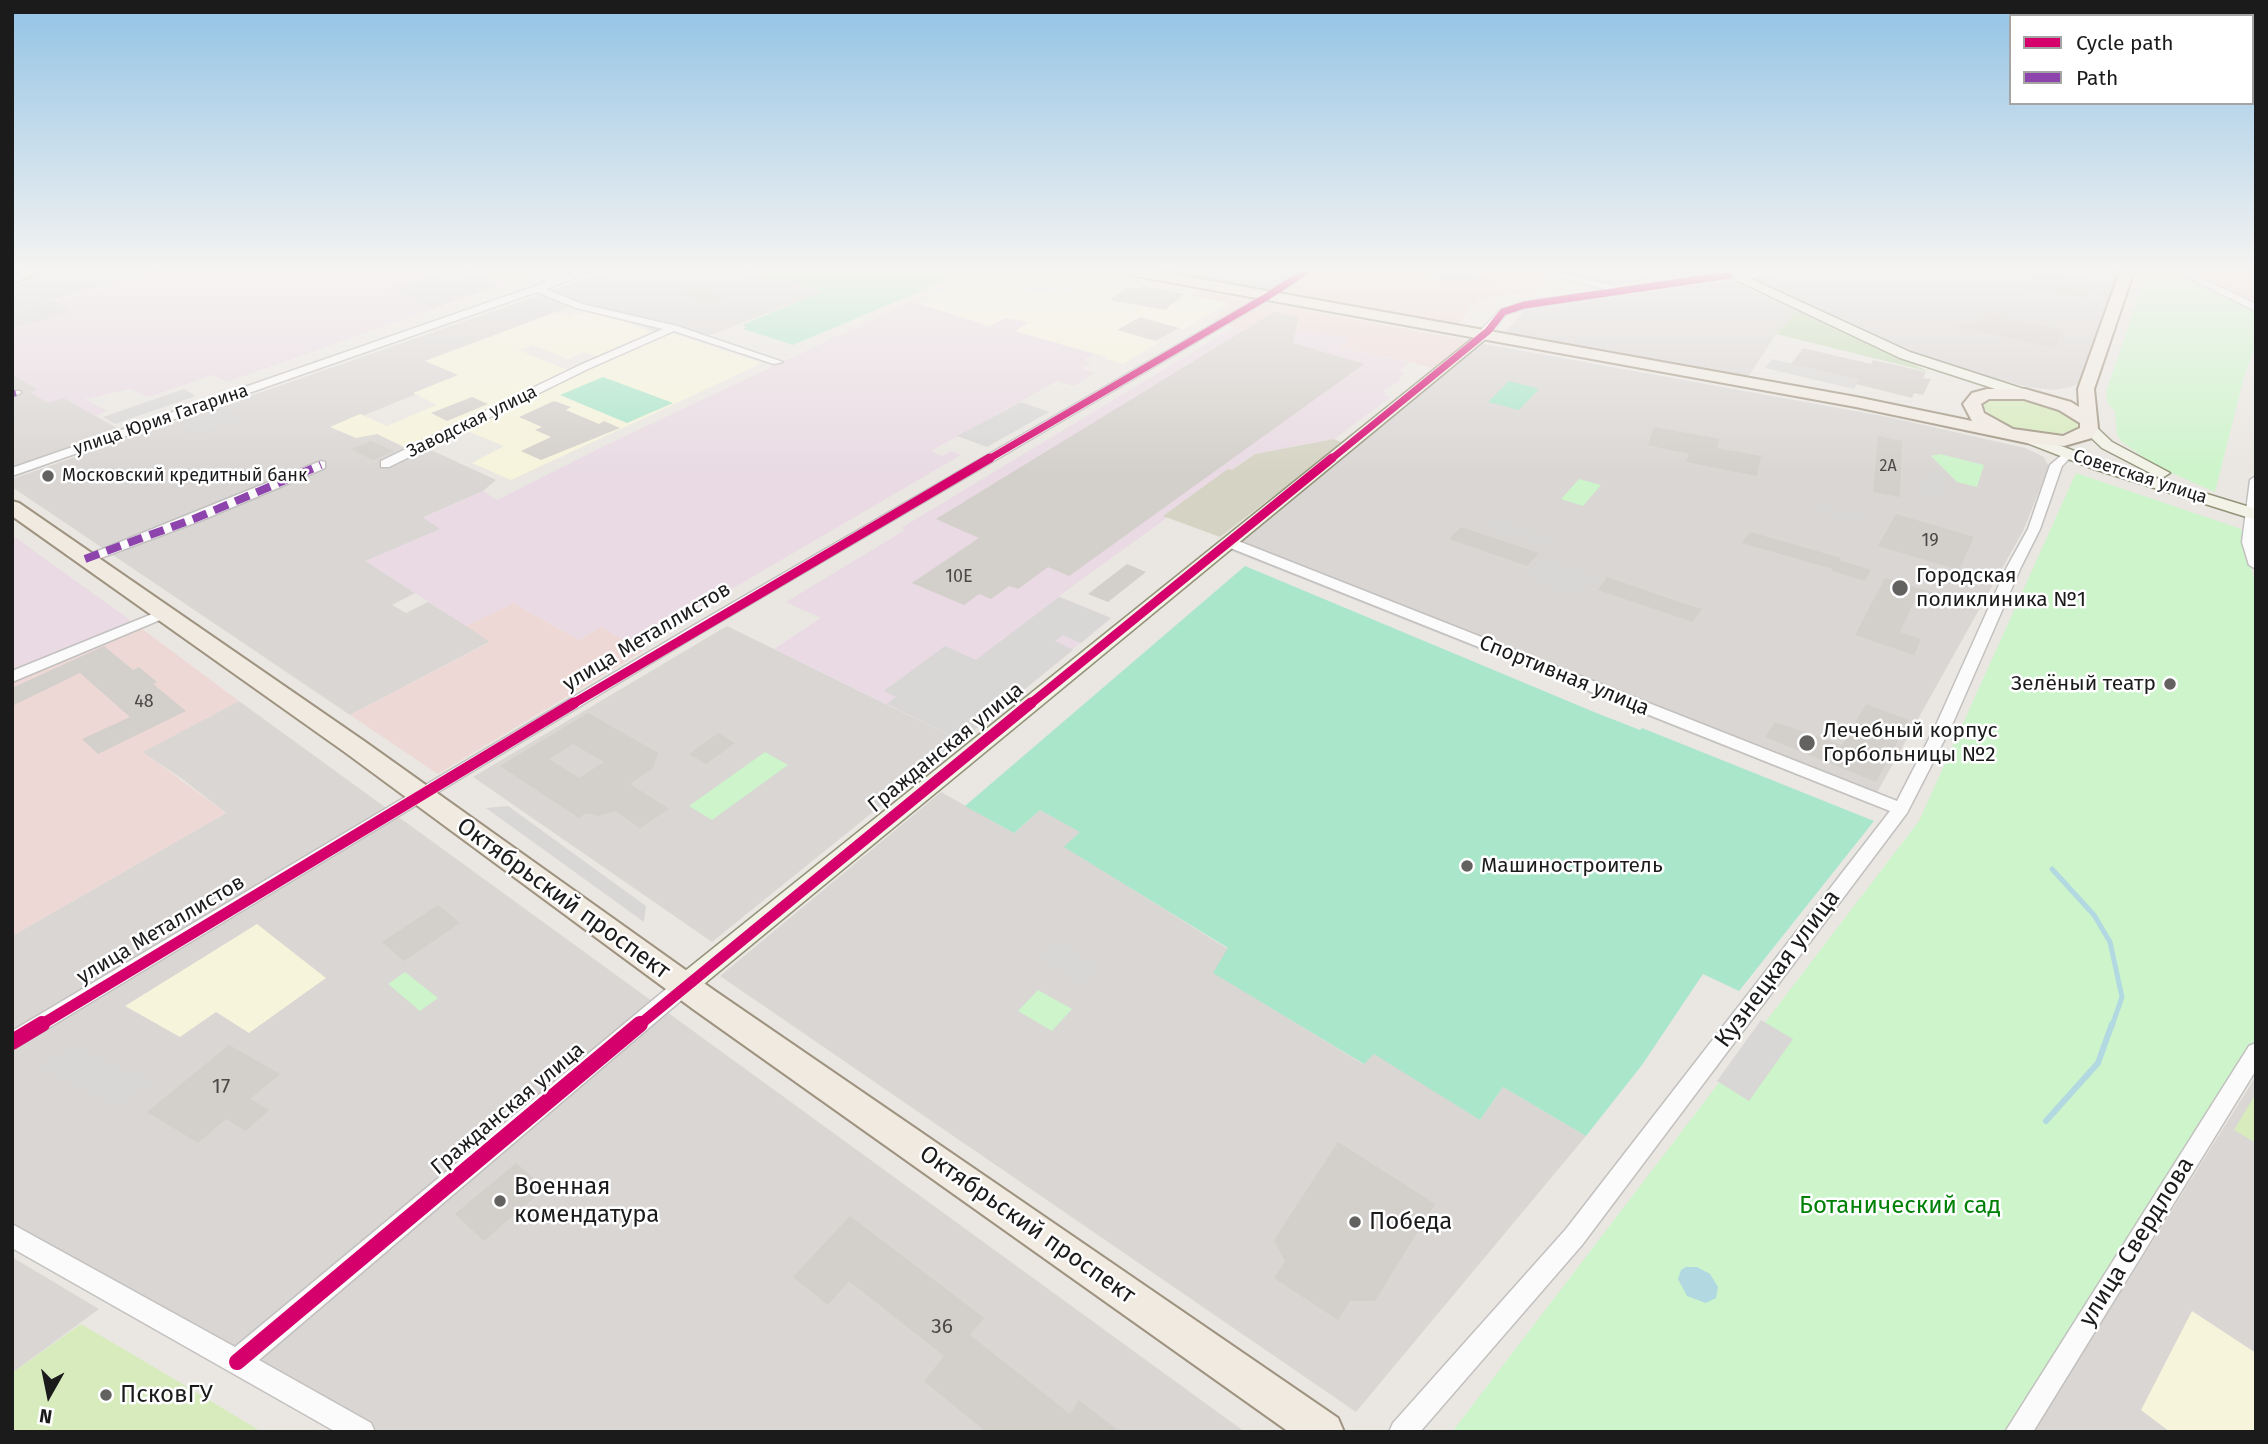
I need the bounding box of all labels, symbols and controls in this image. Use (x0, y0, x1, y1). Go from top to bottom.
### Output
legend (2009, 14, 2254, 105)
text: Cycle path (2076, 30, 2174, 56)
text: Path (2076, 65, 2118, 91)
street label: улица Юрия Гагарина (71, 380, 251, 460)
street label: Заводская улица (403, 381, 541, 463)
street label: Советская улица (2070, 445, 2210, 509)
house number: 2А (1879, 457, 1897, 477)
place label: Московский кредитный банк (62, 465, 307, 487)
marker: Московский кредитный банк (40, 468, 56, 484)
house number: 19 (1921, 530, 1939, 552)
place label: Городская поликлиника №1 (1916, 563, 2086, 613)
house number: 10E (945, 566, 973, 588)
street label: улица Металлистов (559, 577, 735, 697)
marker: Городская поликлиника №1 (1890, 578, 1910, 598)
street label: Спортивная улица (1475, 630, 1653, 722)
place label: Зелёный театр (2011, 671, 2156, 697)
marker: Зелёный театр (2162, 676, 2178, 692)
street label: Гражданская улица (863, 678, 1029, 818)
house number: 48 (134, 691, 154, 713)
place label: Лечебный корпус Горбольницы №2 (1823, 718, 1998, 768)
marker: Лечебный корпус Горбольницы №2 (1797, 733, 1817, 753)
street label: Октябрьский проспект (451, 812, 675, 986)
place label: Машиностроитель (1481, 853, 1663, 879)
marker: Машиностроитель (1459, 858, 1475, 874)
street label: улица Металлистов (73, 870, 249, 990)
street label: Кузнецкая улица (1709, 884, 1847, 1054)
street label: Гражданская улица (426, 1037, 590, 1181)
house number: 17 (212, 1074, 230, 1100)
street label: Октябрьский проспект (914, 1140, 1140, 1310)
street label: улица Свердлова (2073, 1152, 2201, 1332)
place label: Военная комендатура (514, 1173, 659, 1229)
park label: Ботанический сад (1799, 1192, 2001, 1220)
marker: Военная комендатура (492, 1193, 508, 1209)
place label: Победа (1369, 1208, 1452, 1236)
marker: Победа (1347, 1214, 1363, 1230)
house number: 36 (931, 1314, 953, 1340)
north arrow (14, 1360, 84, 1430)
place label: ПсковГУ (120, 1381, 213, 1409)
marker: ПсковГУ (98, 1387, 114, 1403)
text: N (38, 1404, 54, 1429)

